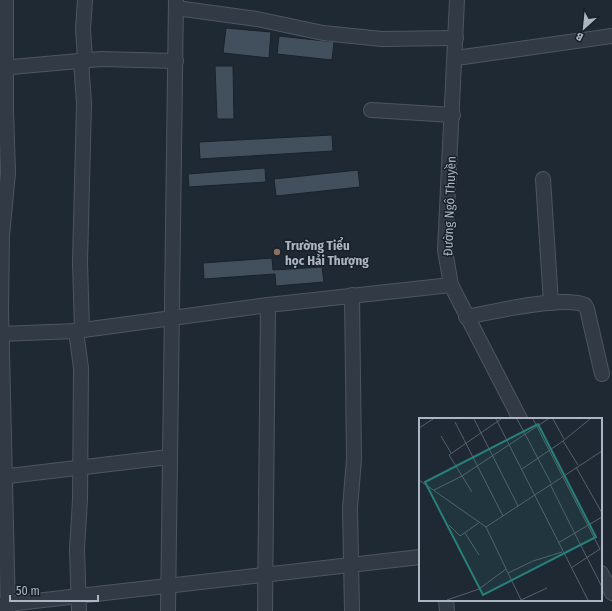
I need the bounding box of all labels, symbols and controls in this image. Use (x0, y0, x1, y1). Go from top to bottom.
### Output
north arrow (564, 8, 604, 48)
text: B (574, 29, 585, 44)
street label: Đường Ngô Thuyền (440, 156, 459, 256)
place label: Trường Tiểu học Hải Thượng (285, 237, 369, 268)
marker: Trường Tiểu học Hải Thượng (272, 247, 282, 257)
inset map (419, 418, 602, 601)
scale bar (10, 577, 98, 603)
text: 50 m (16, 584, 40, 598)

